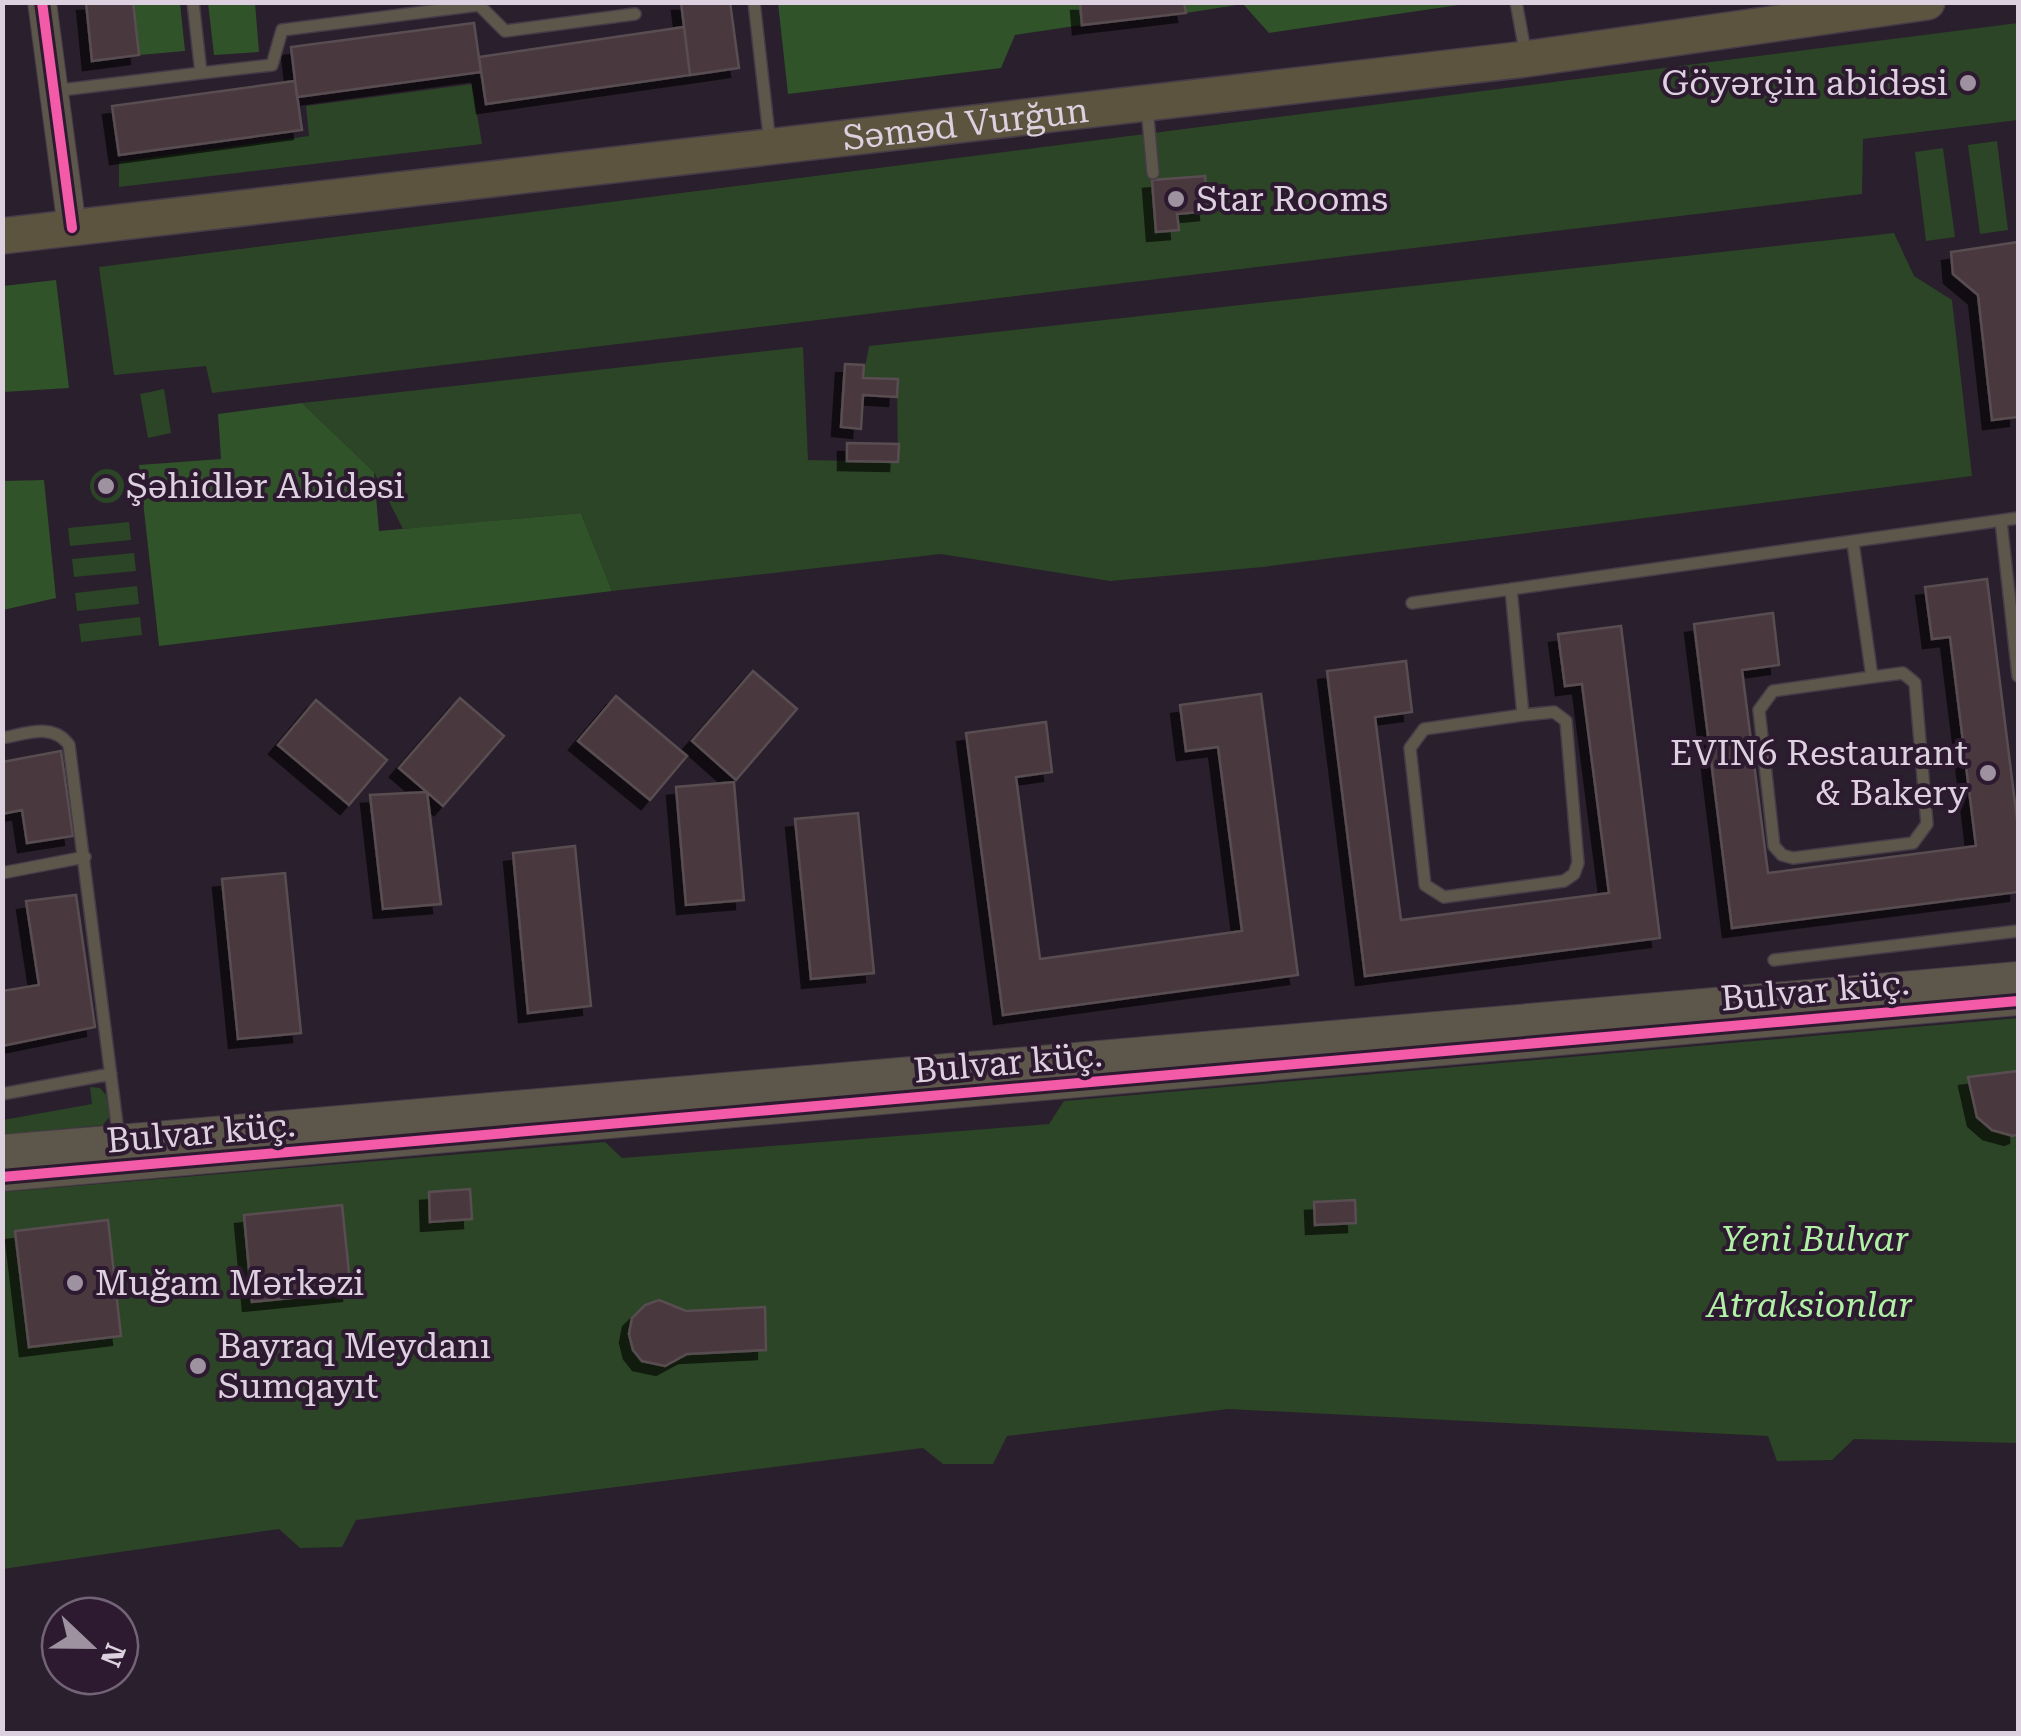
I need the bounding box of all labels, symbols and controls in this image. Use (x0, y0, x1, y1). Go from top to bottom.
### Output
place label: Göyərçin abidəsi (1661, 63, 1948, 104)
marker: Göyərçin abidəsi (1957, 72, 1979, 94)
street label: Səməd Vurğun (840, 89, 1091, 159)
place label: Star Rooms (1196, 179, 1388, 220)
marker: Star Rooms (1165, 188, 1187, 210)
place label: Şəhidlər Abidəsi (126, 466, 405, 507)
marker: Şəhidlər Abidəsi (95, 475, 117, 497)
place label: EVIN6 Restaurant & Bakery (1670, 733, 1968, 814)
marker: EVIN6 Restaurant & Bakery (1977, 762, 1999, 784)
street label: Bulvar küç. (1719, 962, 1911, 1020)
street label: Bulvar küç. (912, 1034, 1104, 1092)
street label: Bulvar küç. (105, 1104, 297, 1162)
park label: Yeni Bulvar (1721, 1219, 1910, 1260)
place label: Muğam Mərkəzi (95, 1263, 364, 1304)
marker: Muğam Mərkəzi (64, 1272, 86, 1294)
park label: Atraksionlar (1705, 1285, 1913, 1326)
place label: Bayraq Meydanı Sumqayıt (218, 1326, 491, 1407)
marker: Bayraq Meydanı Sumqayıt (187, 1355, 209, 1377)
north arrow (40, 1596, 140, 1696)
text: N (93, 1639, 132, 1671)

